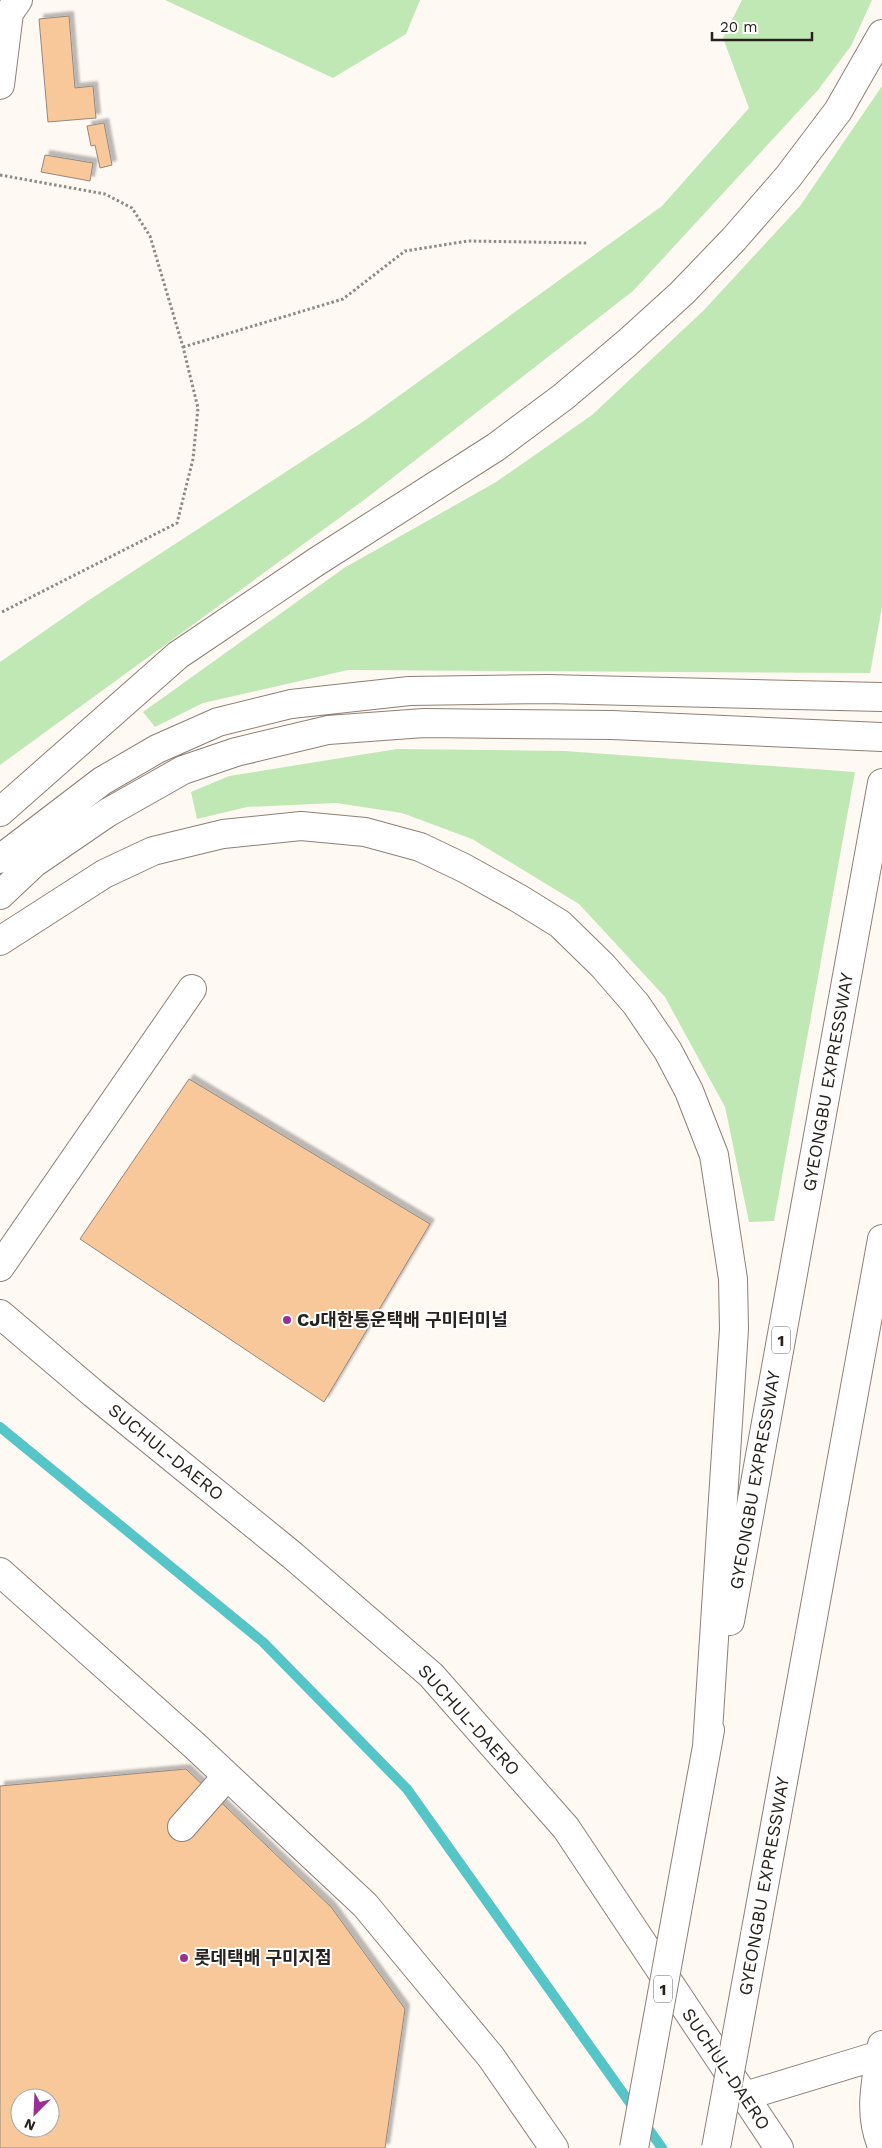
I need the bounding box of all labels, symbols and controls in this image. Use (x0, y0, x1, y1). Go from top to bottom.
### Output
scale bar (712, 10, 812, 42)
text: 20 m (720, 18, 758, 36)
street label: GYEONGBU EXPRESSWAY (798, 970, 857, 1193)
place label: CJ대한통운택배 구미터미널 (297, 1309, 508, 1330)
marker: CJ대한통운택배 구미터미널 (281, 1314, 293, 1326)
road number: 1 (772, 1326, 790, 1354)
street label: GYEONGBU EXPRESSWAY (725, 1368, 784, 1591)
street label: SUCHUL-DAERO (104, 1399, 228, 1505)
street label: SUCHUL-DAERO (414, 1660, 525, 1780)
street label: GYEONGBU EXPRESSWAY (734, 1774, 793, 1997)
place label: 롯데택배 구미지점 (194, 1947, 332, 1968)
marker: 롯데택배 구미지점 (178, 1952, 190, 1964)
road number: 1 (654, 1976, 672, 2002)
street label: SUCHUL-DAERO (678, 2004, 775, 2134)
north arrow (10, 2088, 60, 2138)
text: N (22, 2115, 38, 2134)

